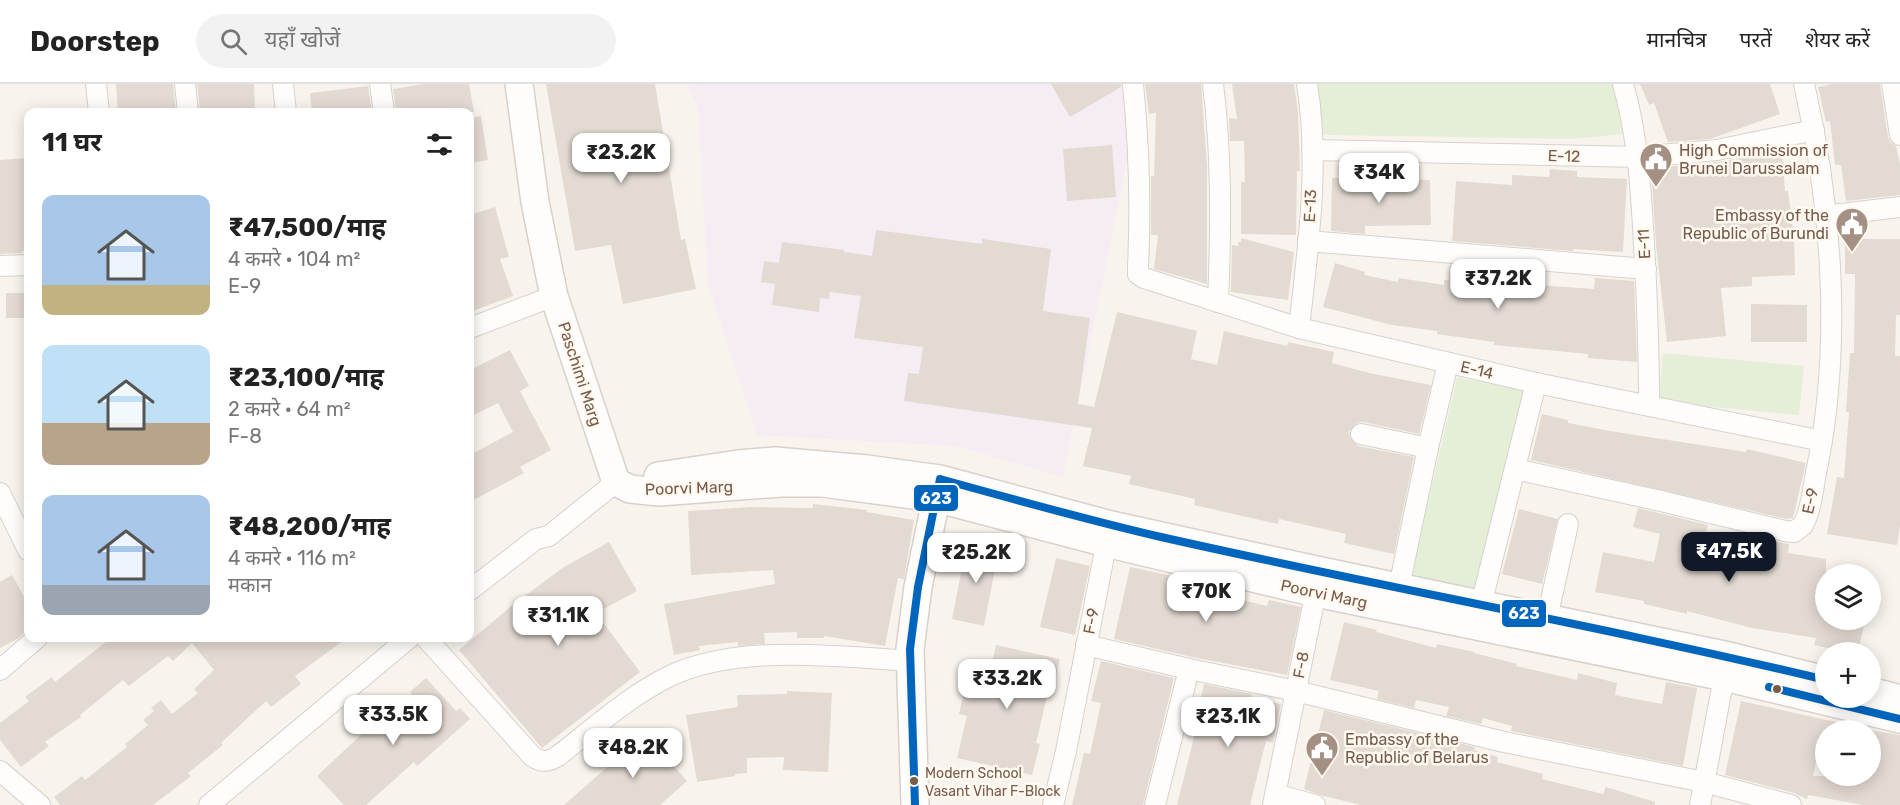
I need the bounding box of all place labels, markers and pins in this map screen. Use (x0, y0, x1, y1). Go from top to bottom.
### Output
pin: ₹23.2K (572, 133, 670, 184)
public building icon: High Commission of Brunei Darussalam (1638, 141, 1674, 188)
place label: High Commission of Brunei Darussalam (1679, 141, 1829, 178)
pin: ₹34K (1343, 153, 1415, 204)
place label: Embassy of the Republic of Burundi (1683, 206, 1829, 243)
public building icon: Embassy of the Republic of Burundi (1834, 206, 1870, 253)
pin: ₹37.2K (1449, 259, 1547, 310)
pin: ₹47.5K (1680, 532, 1778, 583)
pin: ₹25.2K (927, 533, 1025, 584)
pin: ₹70K (1170, 572, 1242, 623)
pin: ₹31.1K (509, 596, 607, 647)
pin: ₹33.2K (958, 659, 1056, 710)
unlabelled marker (1771, 683, 1783, 695)
pin: ₹33.5K (344, 695, 442, 746)
pin: ₹23.1K (1179, 697, 1277, 748)
pin: ₹48.2K (584, 728, 682, 779)
public building icon: Embassy of the Republic of Belarus (1304, 730, 1340, 777)
place label: Embassy of the Republic of Belarus (1345, 730, 1489, 767)
place label: Modern School Vasant Vihar F-Block (925, 765, 1061, 800)
marker: Modern School Vasant Vihar F-Block (908, 775, 920, 787)

